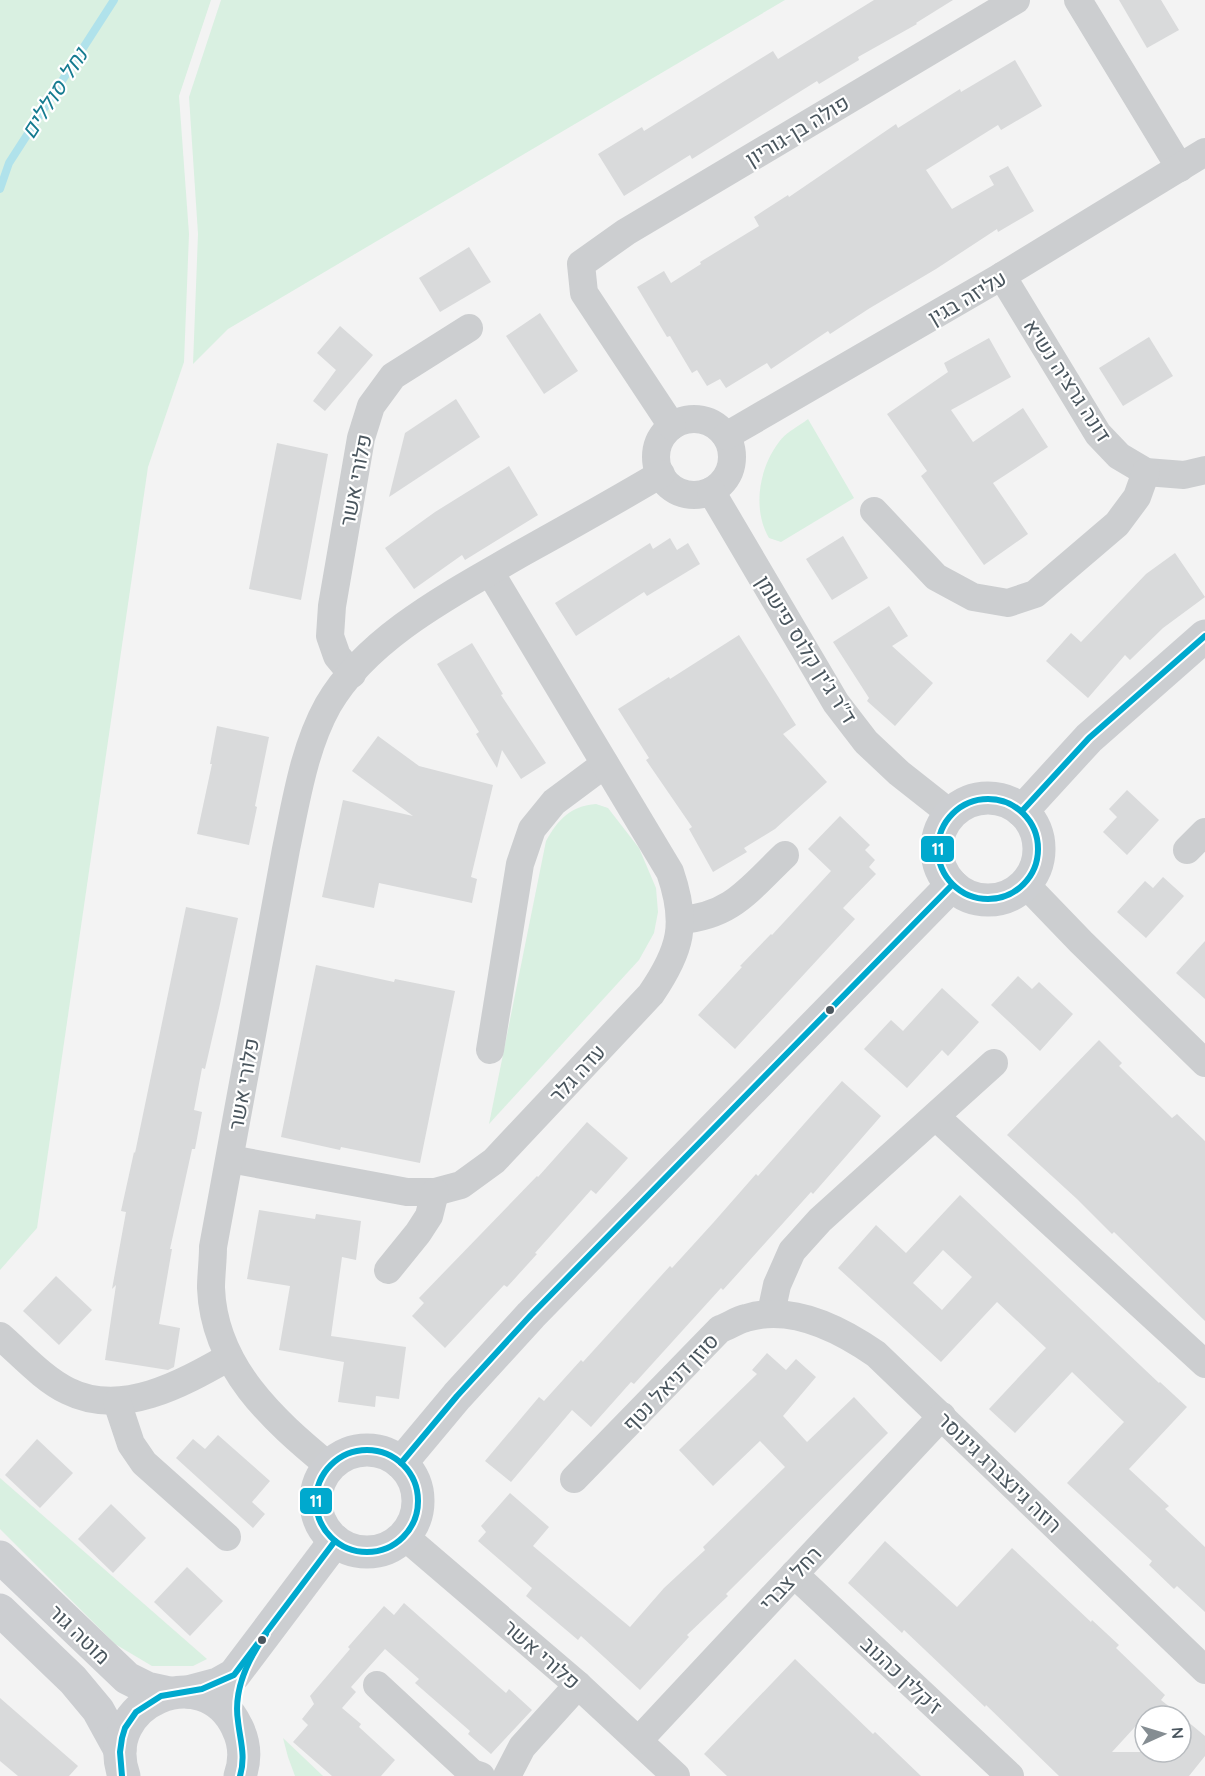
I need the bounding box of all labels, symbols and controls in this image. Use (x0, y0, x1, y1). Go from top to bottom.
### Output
water label: נחל סוללים (14, 41, 95, 144)
street label: פולה בן-גוריון (740, 89, 854, 171)
street label: עליזה בגין (923, 264, 1011, 330)
street label: דונה גרציה נשיא (1019, 314, 1117, 446)
street label: פלורי אשר (333, 432, 377, 528)
street label: ד"ר ג'ין קלוס פישמן (751, 570, 863, 728)
line badge: 11 (920, 835, 955, 863)
text: 11 (932, 839, 944, 859)
unlabelled marker (824, 1004, 836, 1016)
street label: פלורי אשר (222, 1036, 264, 1132)
street label: עדה גלר (543, 1038, 611, 1108)
street label: סוזן דניאל נטף (617, 1327, 723, 1437)
street label: רוזה גינצברג גינוסר (932, 1406, 1068, 1538)
line badge: 11 (299, 1487, 333, 1515)
text: 11 (310, 1491, 322, 1511)
street label: רחל צברי (754, 1540, 826, 1616)
street label: מוטה גור (44, 1599, 116, 1669)
street label: פלורי אשר (498, 1614, 586, 1694)
street label: ז'קלין כהנוב (856, 1631, 948, 1719)
unlabelled marker (256, 1634, 268, 1646)
north arrow (1133, 1704, 1193, 1764)
text: N (1168, 1726, 1188, 1740)

